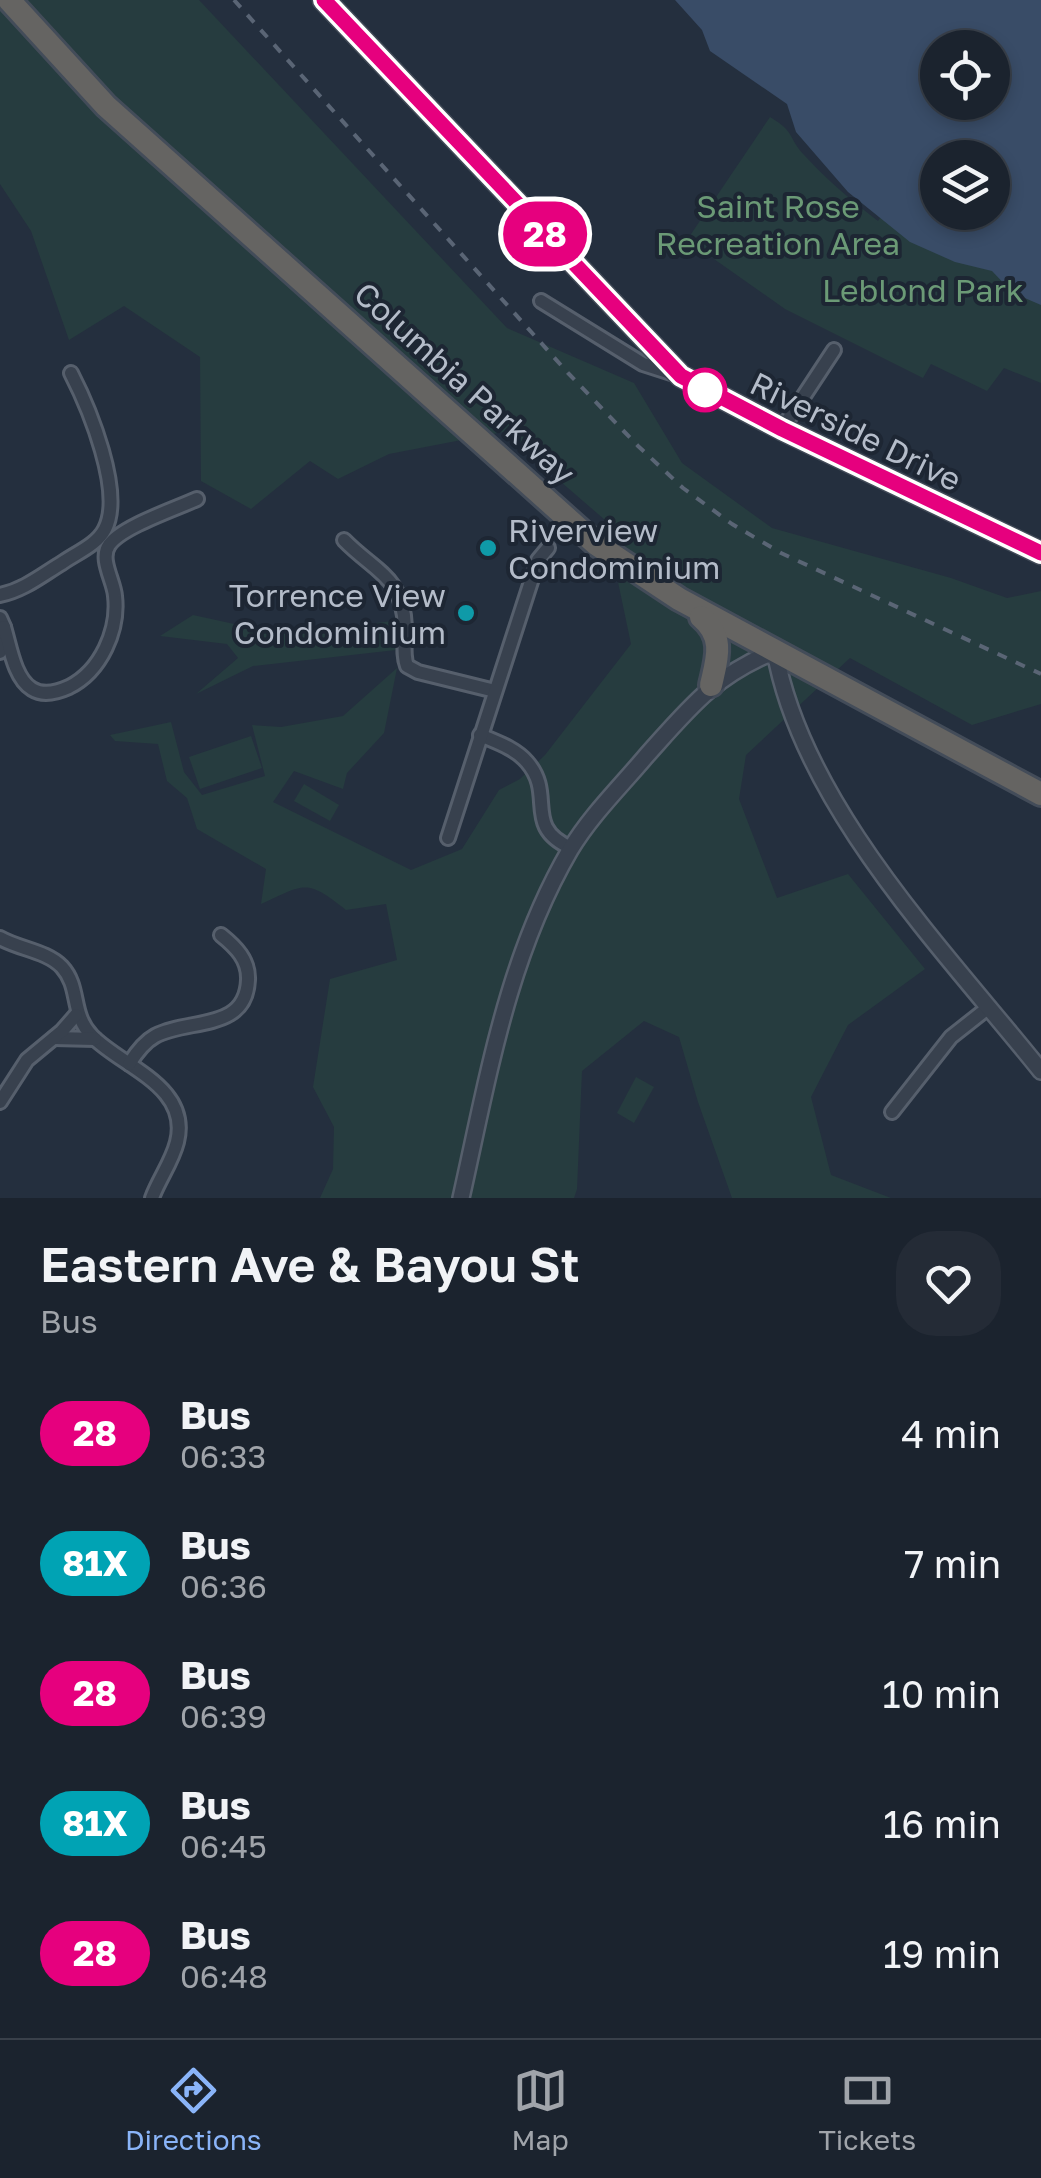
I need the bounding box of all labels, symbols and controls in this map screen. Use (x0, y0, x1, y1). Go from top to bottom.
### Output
map controls (920, 30, 1010, 230)
button: locate (920, 30, 1010, 120)
button: layers (920, 140, 1010, 230)
park label: Saint Rose Recreation Area (656, 187, 900, 262)
line badge: 28 (500, 202, 590, 266)
text: 28 (523, 213, 567, 255)
park label: Leblond Park (822, 271, 1024, 309)
street label: Columbia Parkway (347, 274, 583, 492)
street label: Riverside Drive (744, 364, 968, 498)
unlabelled marker (684, 369, 726, 411)
place label: Riverview Condominium (508, 511, 720, 586)
marker: Riverview Condominium (477, 537, 499, 559)
place label: Torrence View Condominium (229, 576, 446, 651)
marker: Torrence View Condominium (455, 602, 477, 624)
button: heart (896, 1231, 1001, 1336)
text: Eastern Ave & Bayou St (40, 1235, 580, 1293)
text: Bus (40, 1302, 98, 1340)
text: Bus (180, 1392, 251, 1437)
text: 4 min (901, 1411, 1001, 1456)
text: 28 (73, 1412, 117, 1454)
text: 06:33 (180, 1437, 266, 1475)
text: Bus (180, 1522, 251, 1567)
text: 7 min (904, 1541, 1001, 1586)
text: 81X (62, 1542, 128, 1584)
text: 06:36 (180, 1567, 267, 1605)
text: Bus (180, 1652, 251, 1697)
text: 10 min (882, 1671, 1001, 1716)
text: 28 (73, 1672, 117, 1714)
text: 06:39 (180, 1697, 267, 1735)
text: Bus (180, 1782, 251, 1827)
text: 16 min (883, 1801, 1001, 1846)
text: 81X (62, 1802, 128, 1844)
text: 06:45 (180, 1827, 267, 1865)
text: Bus (180, 1912, 251, 1957)
text: 19 min (883, 1931, 1001, 1976)
text: 28 (73, 1932, 117, 1974)
text: 06:48 (180, 1957, 268, 1995)
tab: Directions (125, 2063, 262, 2156)
tab: Map (512, 2063, 569, 2156)
tab: Tickets (818, 2063, 916, 2156)

